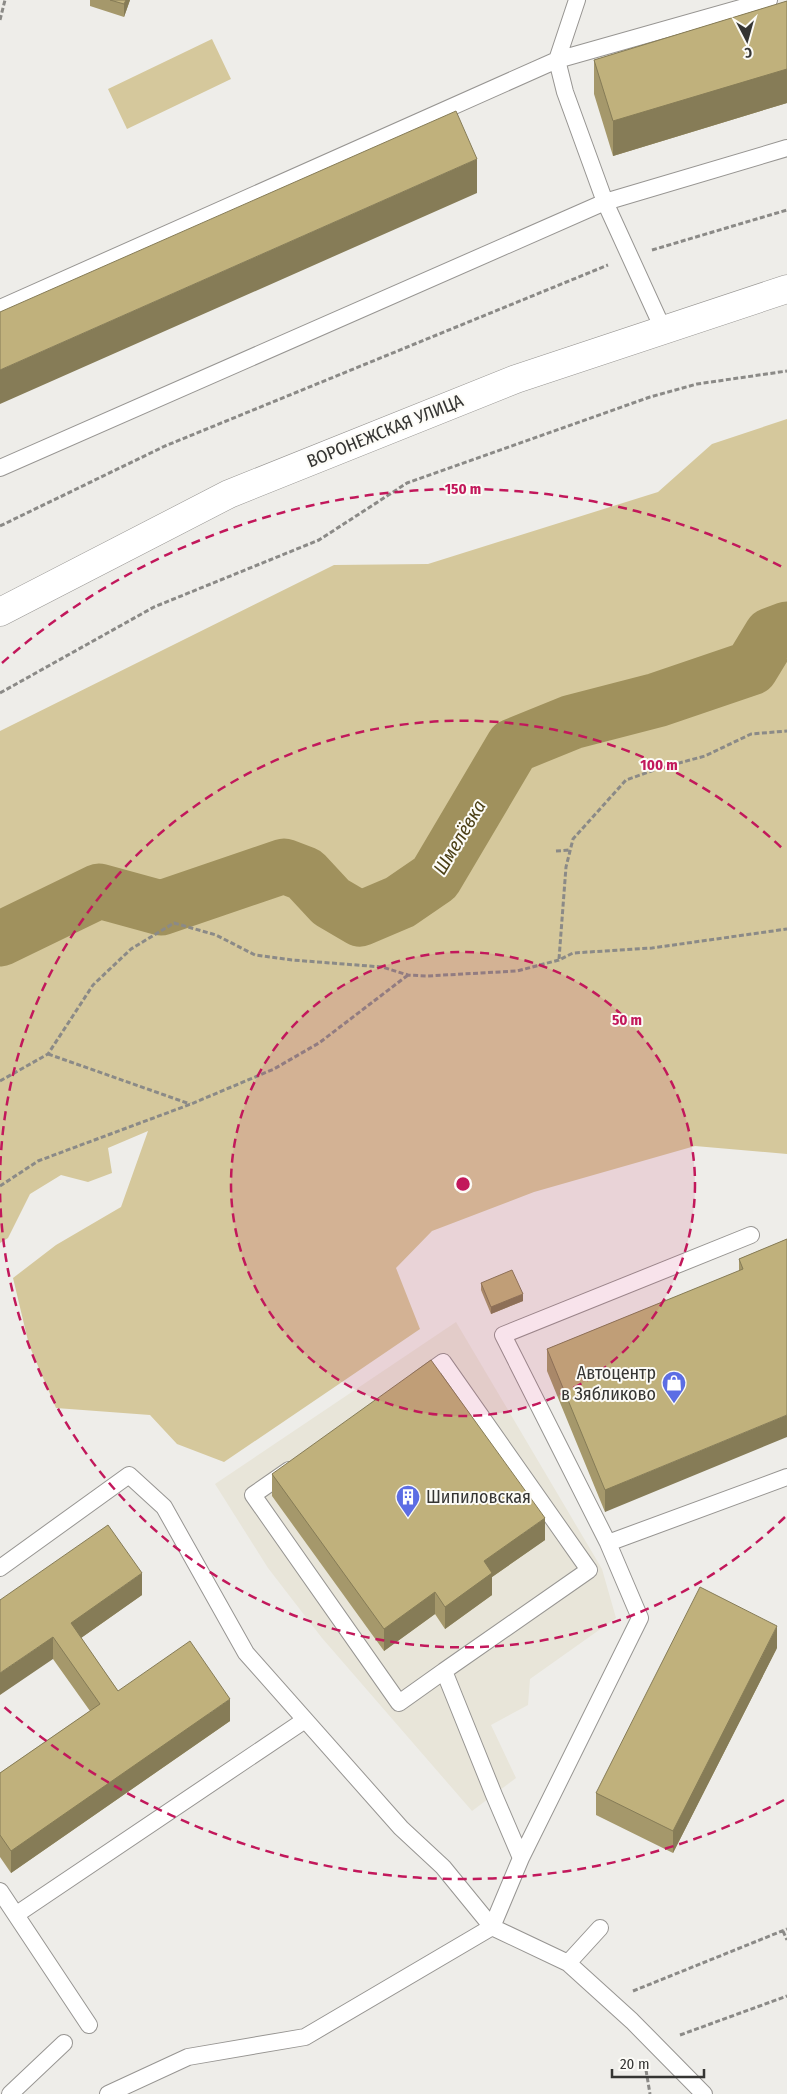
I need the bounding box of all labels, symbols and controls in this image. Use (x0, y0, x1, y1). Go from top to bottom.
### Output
north arrow (722, 15, 772, 65)
text: С (743, 44, 753, 61)
street label: ВОРОНЕЖСКАЯ УЛИЦА (304, 389, 467, 472)
text: 150 m (445, 480, 481, 498)
text: 100 m (640, 756, 678, 774)
water label: Шмелёвка (428, 796, 491, 879)
text: 50 m (612, 1011, 642, 1029)
centre of rings (454, 1175, 472, 1193)
place label: Автоцентр в Зябликово (561, 1362, 656, 1405)
shop icon: Автоцентр в Зябликово (661, 1370, 687, 1404)
building icon: Шипиловская (395, 1484, 421, 1518)
place label: Шипиловская (426, 1486, 531, 1508)
scale bar (612, 2046, 704, 2078)
text: 20 m (620, 2055, 650, 2073)

